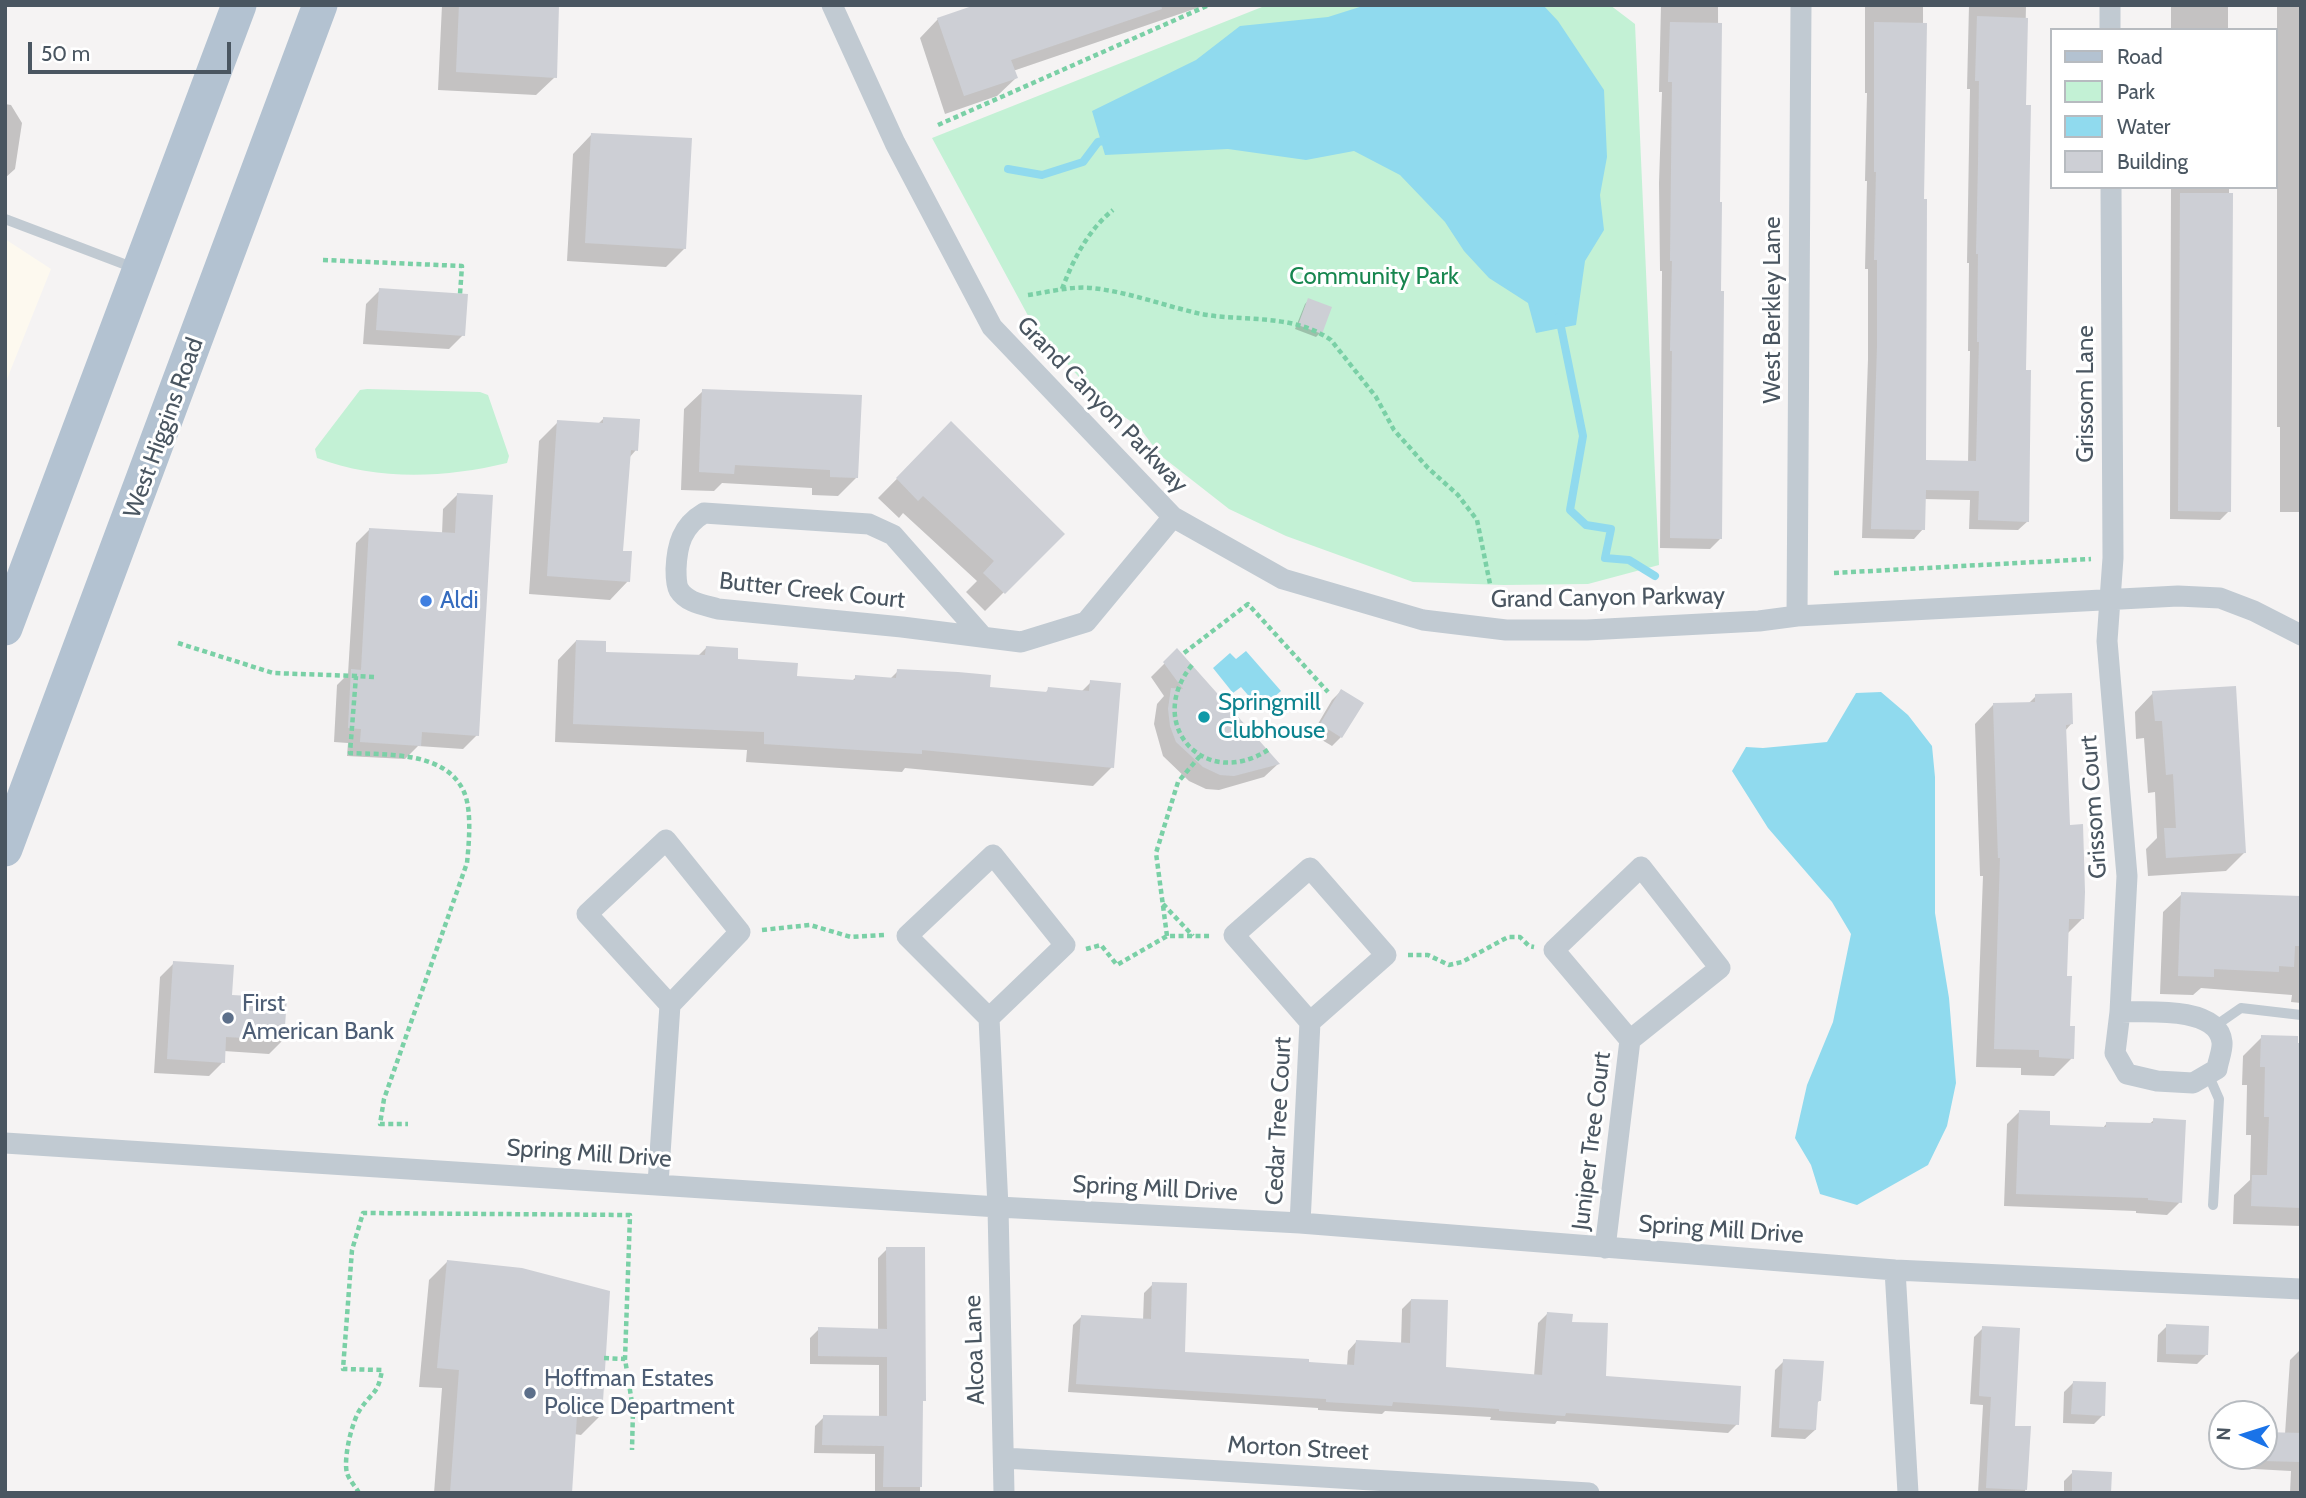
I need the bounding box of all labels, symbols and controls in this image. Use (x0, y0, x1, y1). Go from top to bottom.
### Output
scale bar (32, 28, 234, 72)
legend (2050, 28, 2278, 189)
text: 50 m (41, 41, 90, 66)
text: Road (2117, 44, 2163, 69)
text: Park (2117, 79, 2155, 104)
text: Water (2117, 114, 2170, 139)
text: Building (2117, 149, 2188, 174)
street label: West Berkley Lane (1759, 217, 1787, 403)
park label: Community Park (1289, 263, 1459, 291)
street label: Grand Canyon Parkway (1010, 311, 1194, 499)
street label: Grissom Lane (2072, 325, 2100, 463)
street label: West Higgins Road (118, 334, 210, 522)
street label: Butter Creek Court (718, 567, 906, 615)
street label: Grand Canyon Parkway (1491, 582, 1725, 614)
place label: Aldi (440, 587, 479, 615)
marker: Aldi (418, 593, 434, 609)
place label: Springmill Clubhouse (1218, 689, 1325, 745)
marker: Springmill Clubhouse (1196, 709, 1212, 725)
street label: Grissom Court (2075, 734, 2113, 880)
place label: First American Bank (242, 990, 394, 1046)
marker: First American Bank (220, 1010, 236, 1026)
street label: Cedar Tree Court (1260, 1036, 1298, 1206)
street label: Juniper Tree Court (1567, 1050, 1617, 1232)
street label: Spring Mill Drive (505, 1134, 673, 1174)
street label: Spring Mill Drive (1072, 1170, 1238, 1208)
street label: Spring Mill Drive (1637, 1210, 1805, 1250)
street label: Alcoa Lane (959, 1294, 991, 1406)
place label: Hoffman Estates Police Department (544, 1365, 735, 1421)
marker: Hoffman Estates Police Department (522, 1385, 538, 1401)
north arrow (2208, 1400, 2278, 1470)
text: N (2212, 1427, 2235, 1441)
street label: Morton Street (1227, 1431, 1369, 1467)

